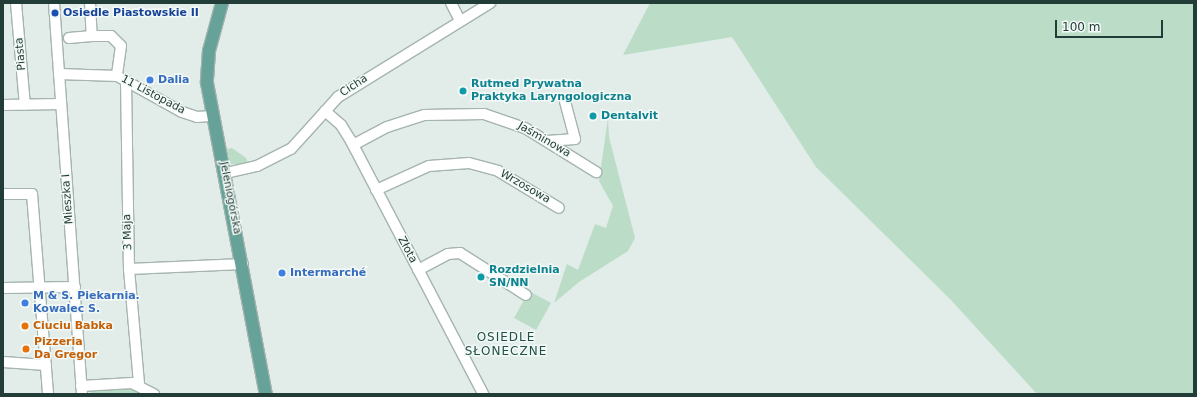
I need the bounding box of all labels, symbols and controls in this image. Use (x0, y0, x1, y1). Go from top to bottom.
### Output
place label: Osiedle Piastowskie II (63, 6, 199, 20)
marker: Osiedle Piastowskie II (50, 8, 60, 18)
scale bar (1057, 12, 1165, 38)
text: 100 m (1062, 20, 1100, 34)
street label: Piasta (13, 37, 29, 71)
street label: Cicha (338, 72, 370, 100)
street label: 11 Listopada (119, 73, 187, 117)
place label: Dalia (158, 73, 190, 87)
marker: Dalia (145, 75, 155, 85)
place label: Rutmed Prywatna Praktyka Laryngologiczna (471, 78, 632, 104)
marker: Rutmed Prywatna Praktyka Laryngologiczna (458, 86, 468, 96)
place label: Dentalvit (601, 109, 658, 123)
marker: Dentalvit (588, 111, 598, 121)
street label: Jaśminowa (515, 120, 573, 160)
street label: Jeleniogórska (217, 161, 243, 235)
street label: Wrzosowa (498, 167, 552, 207)
street label: Mieszka I (60, 173, 76, 225)
street label: 3 Maja (121, 214, 135, 250)
street label: Złota (394, 234, 420, 266)
place label: Rozdzielnia SN/NN (489, 264, 560, 290)
place label: Intermarché (290, 266, 366, 280)
marker: Intermarché (277, 268, 287, 278)
marker: Rozdzielnia SN/NN (476, 272, 486, 282)
place label: M & S. Piekarnia. Kowalec S. (33, 290, 140, 316)
marker: M & S. Piekarnia. Kowalec S. (20, 298, 30, 308)
place label: Ciuciu Babka (33, 319, 113, 333)
marker: Ciuciu Babka (20, 321, 30, 331)
district label: OSIEDLE SŁONECZNE (465, 331, 547, 359)
place label: Pizzeria Da Gregor (34, 336, 97, 362)
marker: Pizzeria Da Gregor (21, 344, 31, 354)

